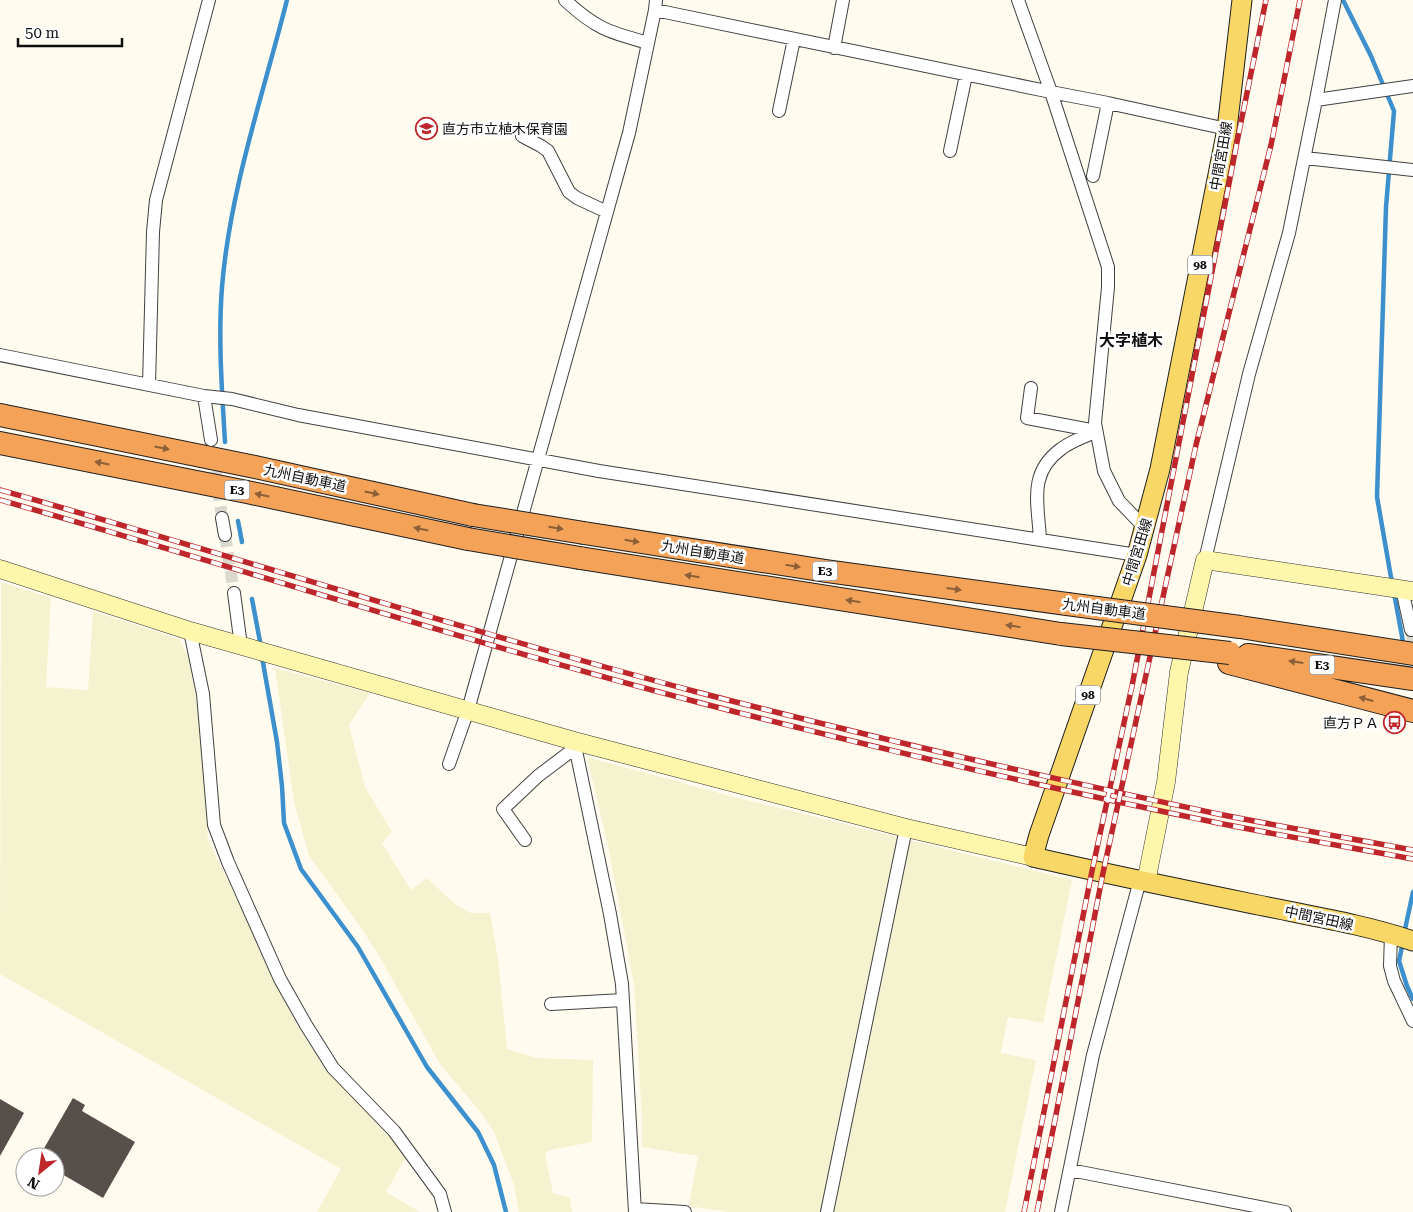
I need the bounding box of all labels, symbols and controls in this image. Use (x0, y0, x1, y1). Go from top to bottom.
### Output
scale bar (18, 15, 121, 47)
text: 50 m (25, 24, 60, 42)
school or university icon: 直方市立植木保育園 (414, 117, 438, 141)
street label: 中間宮田線 (1207, 120, 1235, 192)
place label: 直方市立植木保育園 (442, 121, 568, 137)
road number: 98 (1188, 256, 1212, 274)
district label: 大字植木 (1099, 331, 1163, 350)
one-way arrow (154, 444, 169, 452)
one-way arrow (94, 459, 110, 467)
street label: 九州自動車道 (262, 461, 348, 495)
road number: E3 (224, 480, 250, 500)
one-way arrow (364, 489, 379, 497)
one-way arrow (254, 491, 269, 499)
street label: 中間宮田線 (1119, 516, 1155, 588)
one-way arrow (413, 525, 428, 533)
one-way arrow (548, 525, 564, 533)
one-way arrow (625, 537, 641, 545)
street label: 九州自動車道 (660, 538, 746, 566)
one-way arrow (785, 562, 801, 570)
road number: E3 (812, 562, 838, 580)
one-way arrow (684, 572, 700, 580)
one-way arrow (946, 585, 962, 593)
street label: 九州自動車道 (1061, 596, 1147, 622)
one-way arrow (844, 597, 860, 605)
one-way arrow (1005, 622, 1021, 630)
road number: E3 (1310, 656, 1334, 674)
one-way arrow (1287, 658, 1303, 666)
road number: 98 (1076, 686, 1100, 704)
one-way arrow (1358, 694, 1373, 702)
bus stop icon: 直方ＰＡ (1383, 711, 1407, 735)
place label: 直方ＰＡ (1323, 715, 1379, 731)
street label: 中間宮田線 (1283, 903, 1355, 933)
north arrow (15, 1147, 65, 1197)
text: N (25, 1174, 42, 1193)

